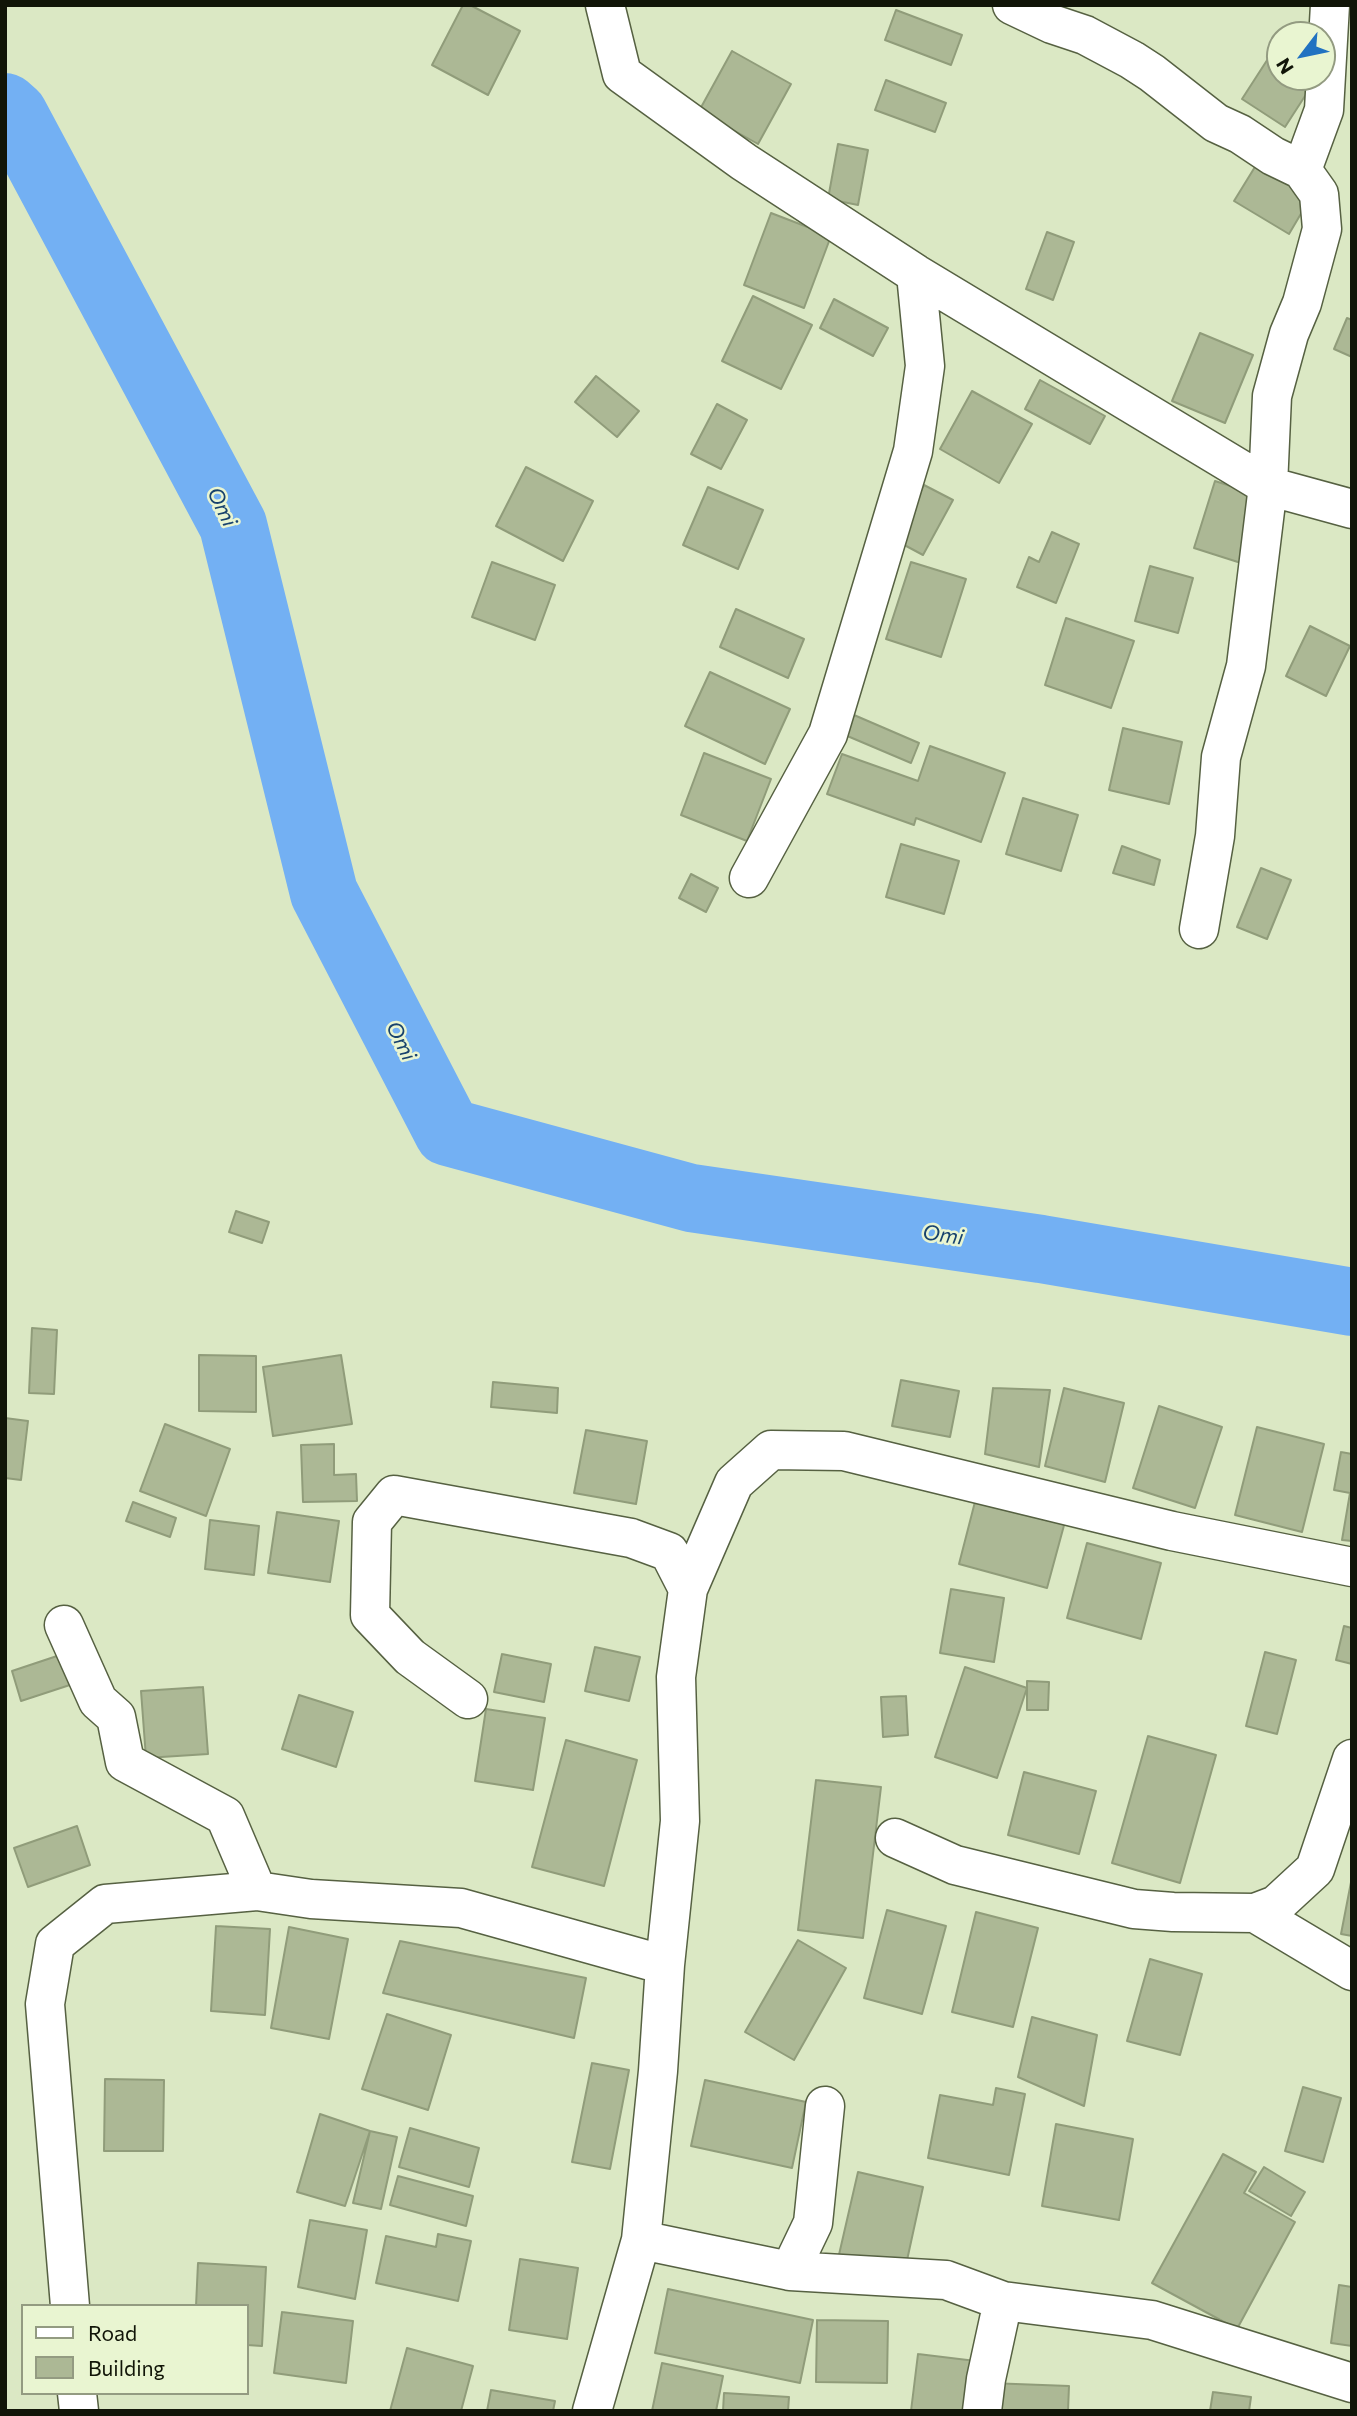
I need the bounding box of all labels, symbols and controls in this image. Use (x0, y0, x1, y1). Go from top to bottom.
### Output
north arrow (1266, 21, 1336, 91)
text: N (1271, 54, 1298, 78)
water label: Omi (202, 483, 242, 531)
water label: Omi (380, 1017, 422, 1065)
water label: Omi (921, 1220, 965, 1250)
legend (21, 2304, 248, 2395)
text: Road (88, 2320, 137, 2345)
text: Building (88, 2355, 165, 2380)

